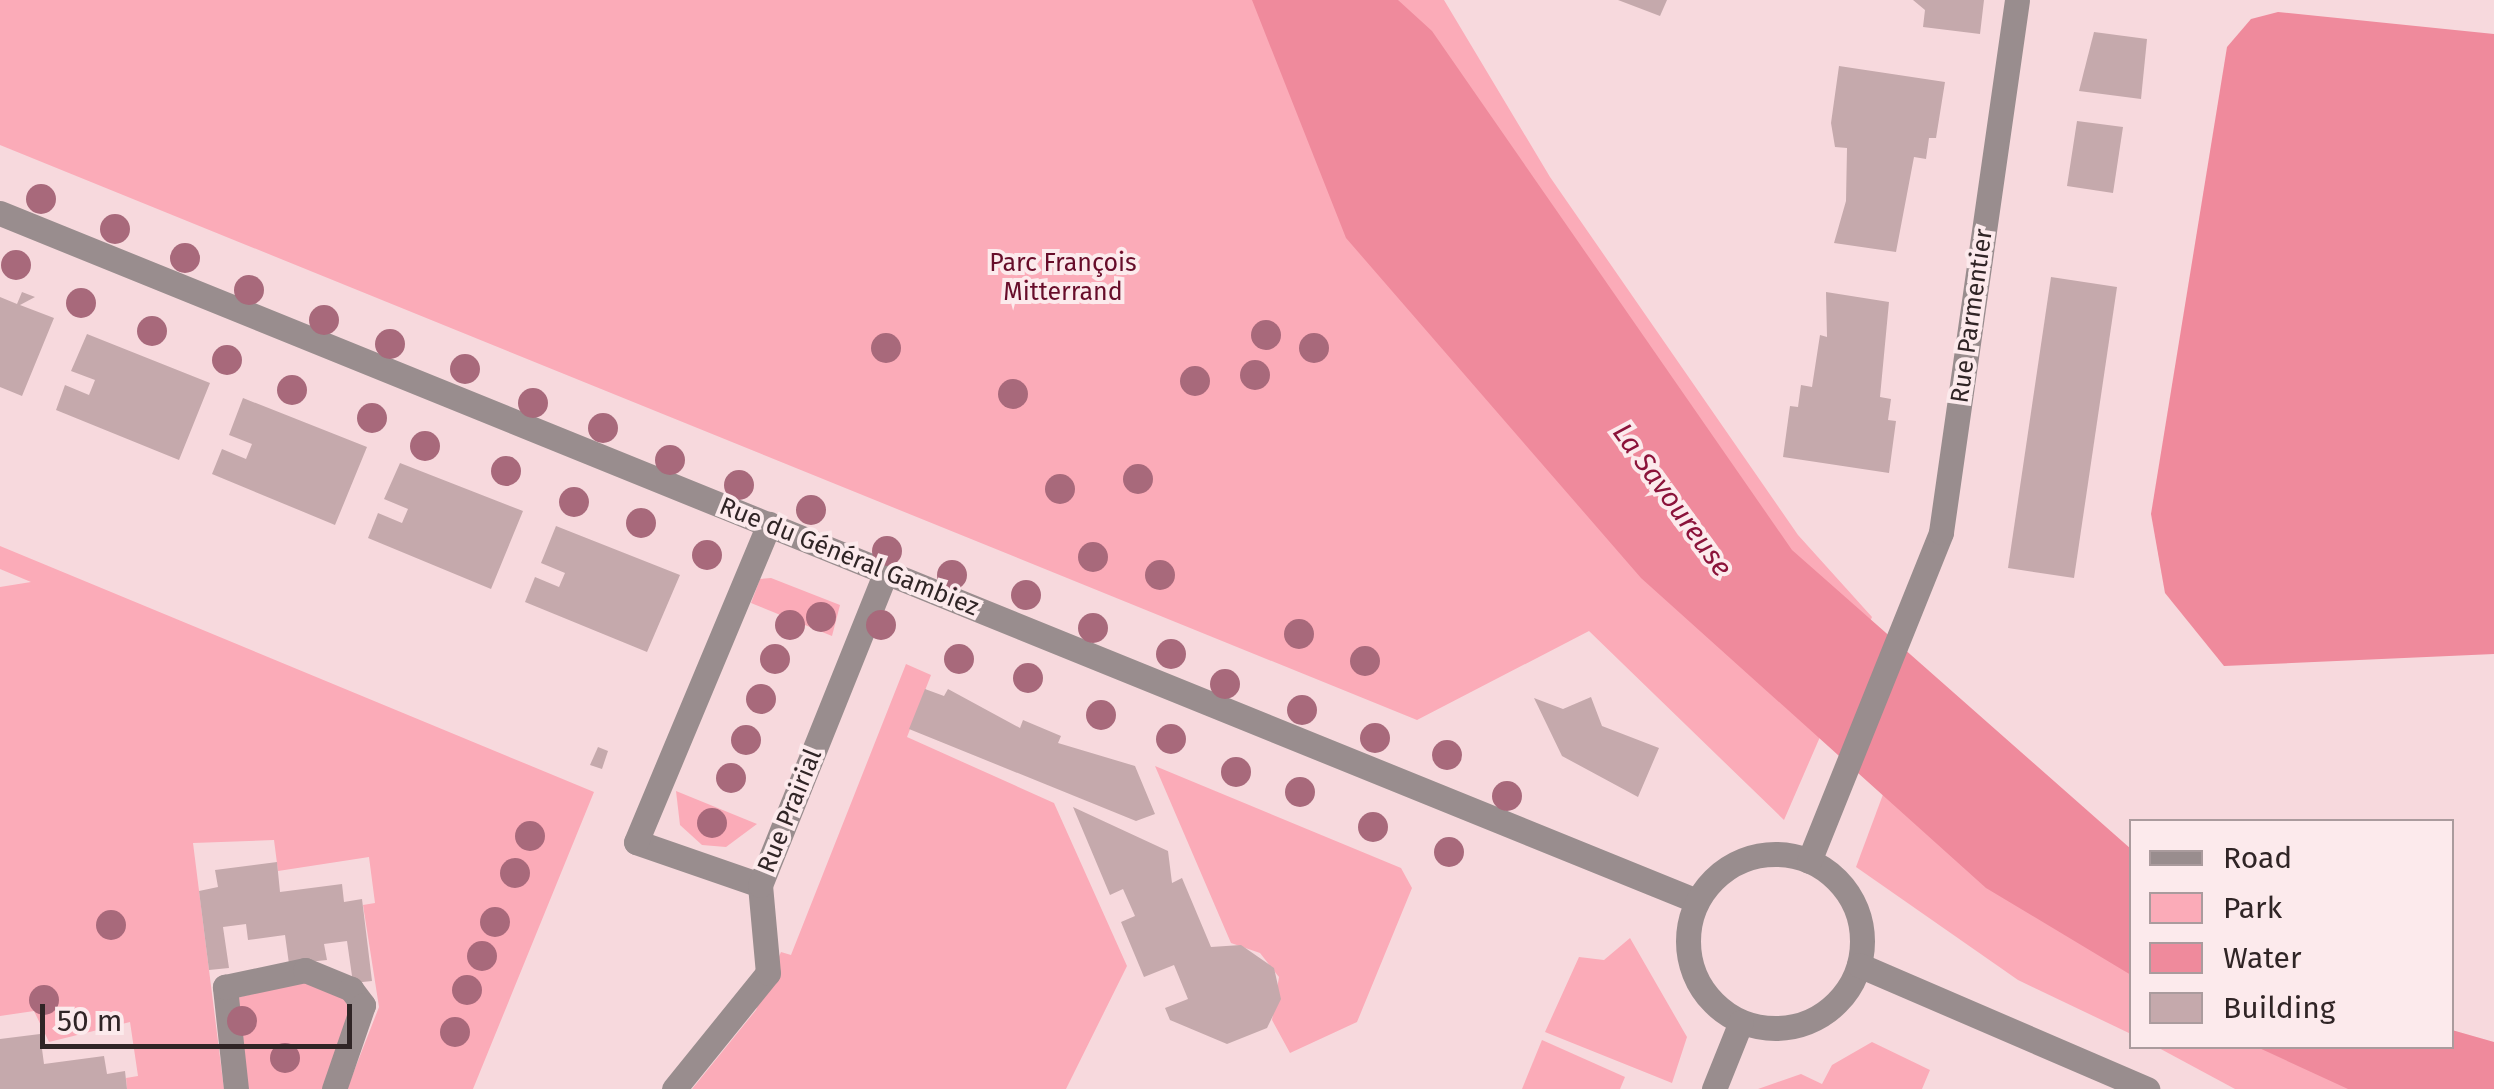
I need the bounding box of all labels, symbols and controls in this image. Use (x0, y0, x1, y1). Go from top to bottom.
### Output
street label: Rue Parmentier (1945, 227, 1999, 405)
park label: Parc François Mitterrand (989, 249, 1137, 308)
water label: La Savoureuse (1605, 417, 1739, 583)
street label: Rue du Général Gambiez (715, 491, 983, 623)
street label: Rue Prairial (752, 745, 828, 877)
legend (2129, 819, 2454, 1049)
text: Road (2223, 840, 2292, 876)
text: Park (2223, 890, 2282, 926)
text: Water (2223, 940, 2302, 976)
scale bar (45, 984, 358, 1046)
text: Building (2223, 990, 2335, 1026)
text: 50 m (57, 1003, 122, 1039)

